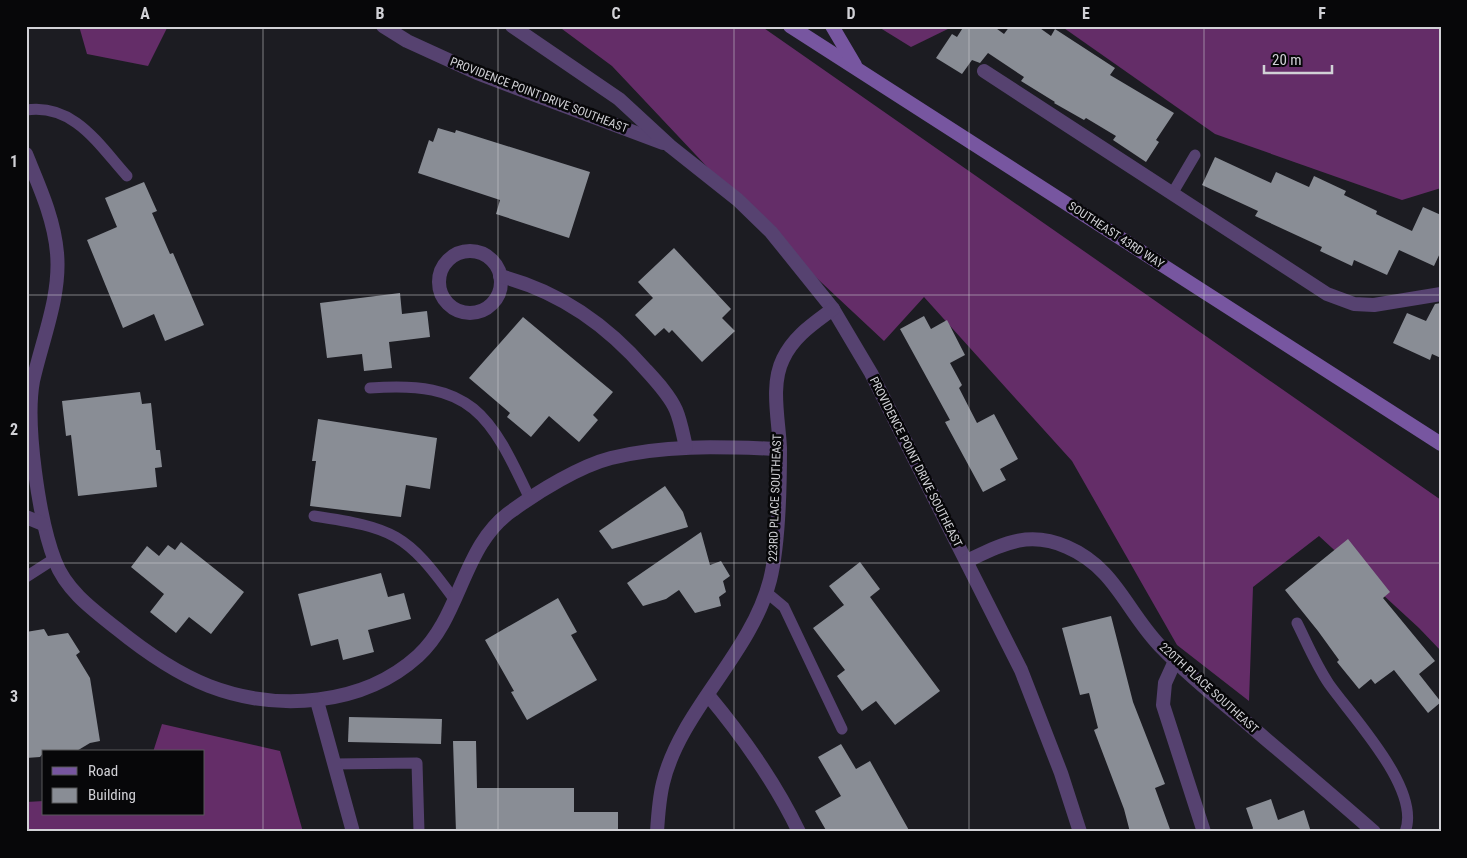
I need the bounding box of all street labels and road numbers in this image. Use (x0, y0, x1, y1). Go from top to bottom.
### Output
street label: PROVIDENCE POINT DRIVE SOUTHEAST (448, 55, 630, 135)
street label: SOUTHEAST 43RD WAY (1066, 199, 1167, 272)
street label: PROVIDENCE POINT DRIVE SOUTHEAST (867, 374, 965, 550)
street label: 223RD PLACE SOUTHEAST (766, 434, 784, 562)
street label: 220TH PLACE SOUTHEAST (1157, 640, 1261, 736)

